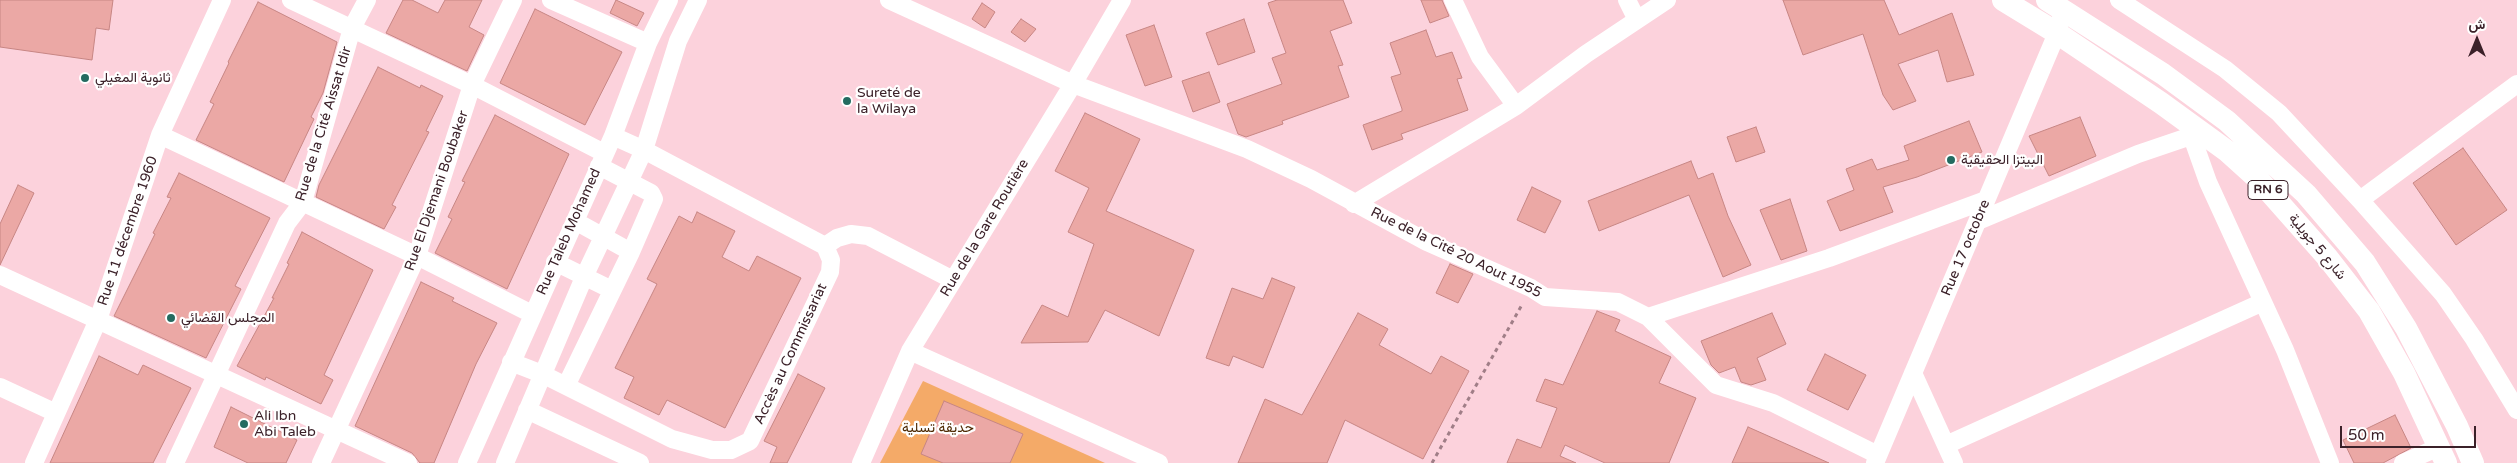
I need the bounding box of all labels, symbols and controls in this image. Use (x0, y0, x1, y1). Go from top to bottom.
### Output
north arrow (2452, 15, 2502, 65)
text: ش (2469, 16, 2485, 33)
street label: Rue de la Cité Aissat Idir (292, 45, 356, 203)
place label: ثانوية المغيلي (95, 70, 171, 86)
marker: ثانوية المغيلي (79, 72, 91, 84)
place label: Sureté de la Wilaya (857, 85, 921, 118)
marker: Sureté de la Wilaya (841, 95, 853, 107)
street label: Rue El Djemani Boubaker (402, 109, 472, 273)
place label: البيتزا الحقيقية (1961, 152, 2043, 168)
street label: Rue 11 décembre 1960 (95, 154, 161, 308)
marker: البيتزا الحقيقية (1945, 154, 1957, 166)
street label: Rue de la Gare Routière (937, 156, 1033, 300)
street label: Rue Taleb Mohamed (533, 166, 605, 298)
road number: RN 6 (2248, 180, 2288, 200)
street label: Rue 17 octobre (1938, 197, 1994, 299)
street label: Rue de la Cité 20 Aout 1955 (1368, 204, 1544, 302)
street label: شارع 5 جويلية (2285, 211, 2349, 283)
street label: Accès au Commissariat (751, 281, 831, 427)
place label: المجلس القضائي (181, 310, 275, 326)
marker: المجلس القضائي (165, 312, 177, 324)
place label: Ali Ibn Abi Taleb (254, 408, 316, 441)
scale bar (2342, 416, 2478, 448)
marker: Ali Ibn Abi Taleb (238, 418, 250, 430)
park label: حديقة تسلية (902, 420, 974, 436)
text: 50 m (2348, 426, 2385, 444)

